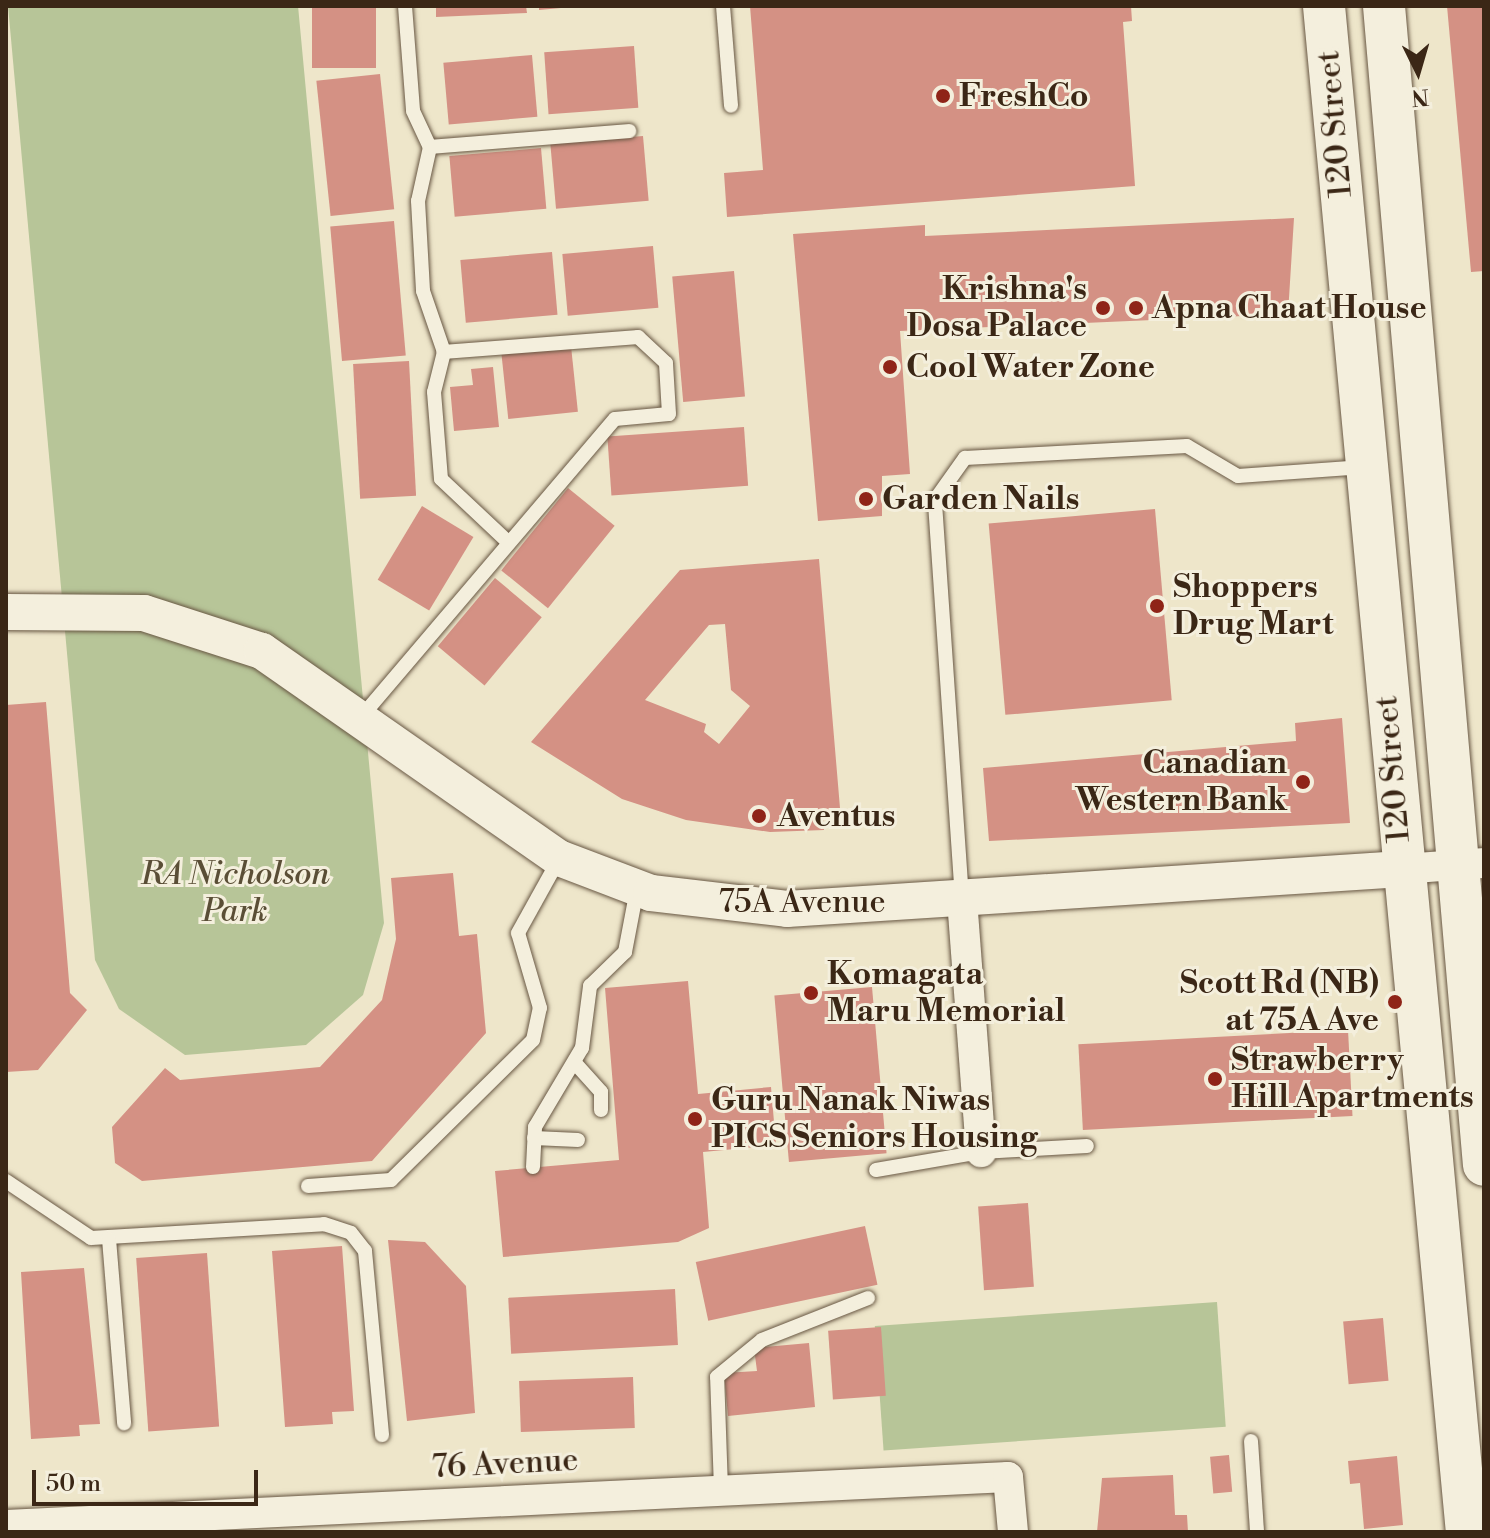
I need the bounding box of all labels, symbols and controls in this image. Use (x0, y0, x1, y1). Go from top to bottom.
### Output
north arrow (1378, 32, 1458, 112)
street label: 120 Street (1309, 49, 1361, 199)
place label: FreshCo (959, 77, 1089, 115)
text: N (1410, 82, 1430, 111)
marker: FreshCo (934, 87, 952, 105)
place label: Krishna's Dosa Palace (906, 271, 1087, 346)
place label: Apna Chaat House (1152, 289, 1427, 327)
marker: Krishna's Dosa Palace (1094, 299, 1112, 317)
marker: Apna Chaat House (1127, 299, 1145, 317)
place label: Cool Water Zone (906, 348, 1155, 386)
marker: Cool Water Zone (881, 358, 899, 376)
place label: Garden Nails (882, 480, 1079, 518)
marker: Garden Nails (857, 490, 875, 508)
place label: Shoppers Drug Mart (1173, 569, 1334, 644)
marker: Shoppers Drug Mart (1148, 597, 1166, 615)
street label: 120 Street (1367, 694, 1419, 844)
place label: Canadian Western Bank (1076, 745, 1287, 820)
marker: Canadian Western Bank (1294, 773, 1312, 791)
place label: Aventus (777, 797, 895, 835)
marker: Aventus (748, 805, 770, 827)
park label: RA Nicholson Park (141, 856, 329, 931)
street label: 75A Avenue (718, 883, 886, 921)
place label: Komagata Maru Memorial (827, 956, 1065, 1031)
place label: Scott Rd (NB) at 75A Ave (1180, 965, 1379, 1040)
marker: Komagata Maru Memorial (802, 984, 820, 1002)
marker: Scott Rd (NB) at 75A Ave (1386, 993, 1404, 1011)
place label: Strawberry Hill Apartments (1231, 1042, 1474, 1117)
marker: Strawberry Hill Apartments (1206, 1070, 1224, 1088)
place label: Guru Nanak Niwas PICS Seniors Housing (711, 1082, 1038, 1157)
marker: Guru Nanak Niwas PICS Seniors Housing (686, 1110, 704, 1128)
street label: 76 Avenue (431, 1441, 579, 1487)
scale bar (36, 1454, 262, 1504)
text: 50 m (46, 1469, 101, 1499)

